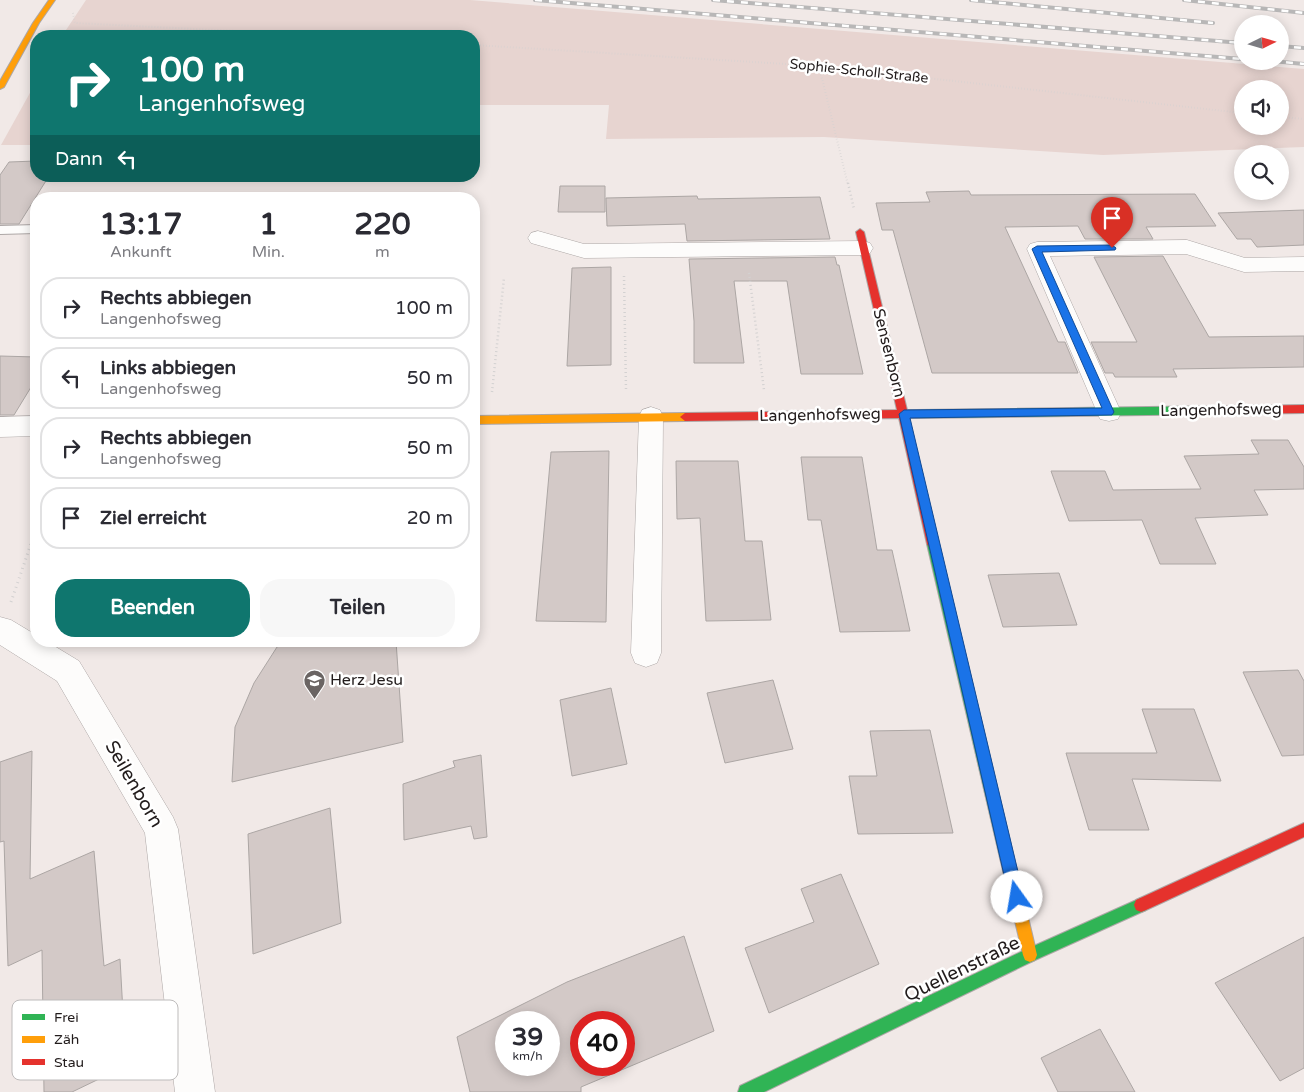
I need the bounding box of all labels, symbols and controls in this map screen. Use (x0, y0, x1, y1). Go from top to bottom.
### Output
north arrow (1234, 15, 1289, 70)
map controls (1234, 15, 1289, 200)
text: 100 m (138, 49, 245, 91)
icon: right (55, 50, 120, 115)
street label: Sophie-Scholl-Straße (789, 55, 929, 87)
button: sound (1234, 80, 1289, 135)
text: Langenhofsweg (138, 91, 305, 117)
icon: left (113, 145, 141, 173)
button: search (1234, 145, 1289, 200)
text: Dann (55, 148, 103, 170)
pin (1091, 197, 1133, 248)
icon: arrive (1098, 204, 1126, 232)
text: 13:17 (99, 206, 182, 243)
text: 1 (259, 206, 278, 243)
text: 220 (354, 206, 411, 243)
text: Ankunft (110, 242, 172, 262)
text: Min. (252, 242, 285, 262)
text: m (375, 242, 390, 262)
text: Rechts abbiegen (100, 287, 252, 309)
icon: right (57, 294, 85, 322)
text: 100 m (395, 297, 453, 319)
street label: Sensenborn (868, 307, 910, 399)
text: Langenhofsweg (100, 309, 222, 329)
text: Links abbiegen (100, 357, 236, 379)
icon: left (57, 364, 85, 392)
text: 50 m (407, 367, 453, 389)
text: Langenhofsweg (100, 379, 222, 399)
street label: Langenhofsweg (1160, 399, 1282, 421)
street label: Langenhofsweg (759, 404, 881, 426)
text: Rechts abbiegen (100, 427, 252, 449)
icon: right (57, 434, 85, 462)
text: 50 m (407, 437, 453, 459)
text: Langenhofsweg (100, 449, 222, 469)
icon: arrive (57, 504, 85, 532)
text: Ziel erreicht (100, 507, 207, 529)
text: 20 m (407, 507, 453, 529)
button: Beenden (55, 579, 250, 637)
button: Teilen (260, 579, 455, 637)
school or university icon: Herz Jesu (302, 668, 326, 699)
place label: Herz Jesu (330, 670, 403, 690)
street label: Seilenborn (100, 737, 168, 831)
position arrow (990, 870, 1042, 922)
street label: Quellenstraße (901, 932, 1023, 1006)
legend (12, 1000, 178, 1080)
text: Frei (54, 1009, 79, 1026)
speed limit sign: 40 (570, 1011, 635, 1076)
text: 39 (512, 1022, 543, 1052)
text: Zäh (54, 1031, 79, 1048)
text: km/h (512, 1049, 543, 1063)
text: Stau (54, 1054, 84, 1071)

